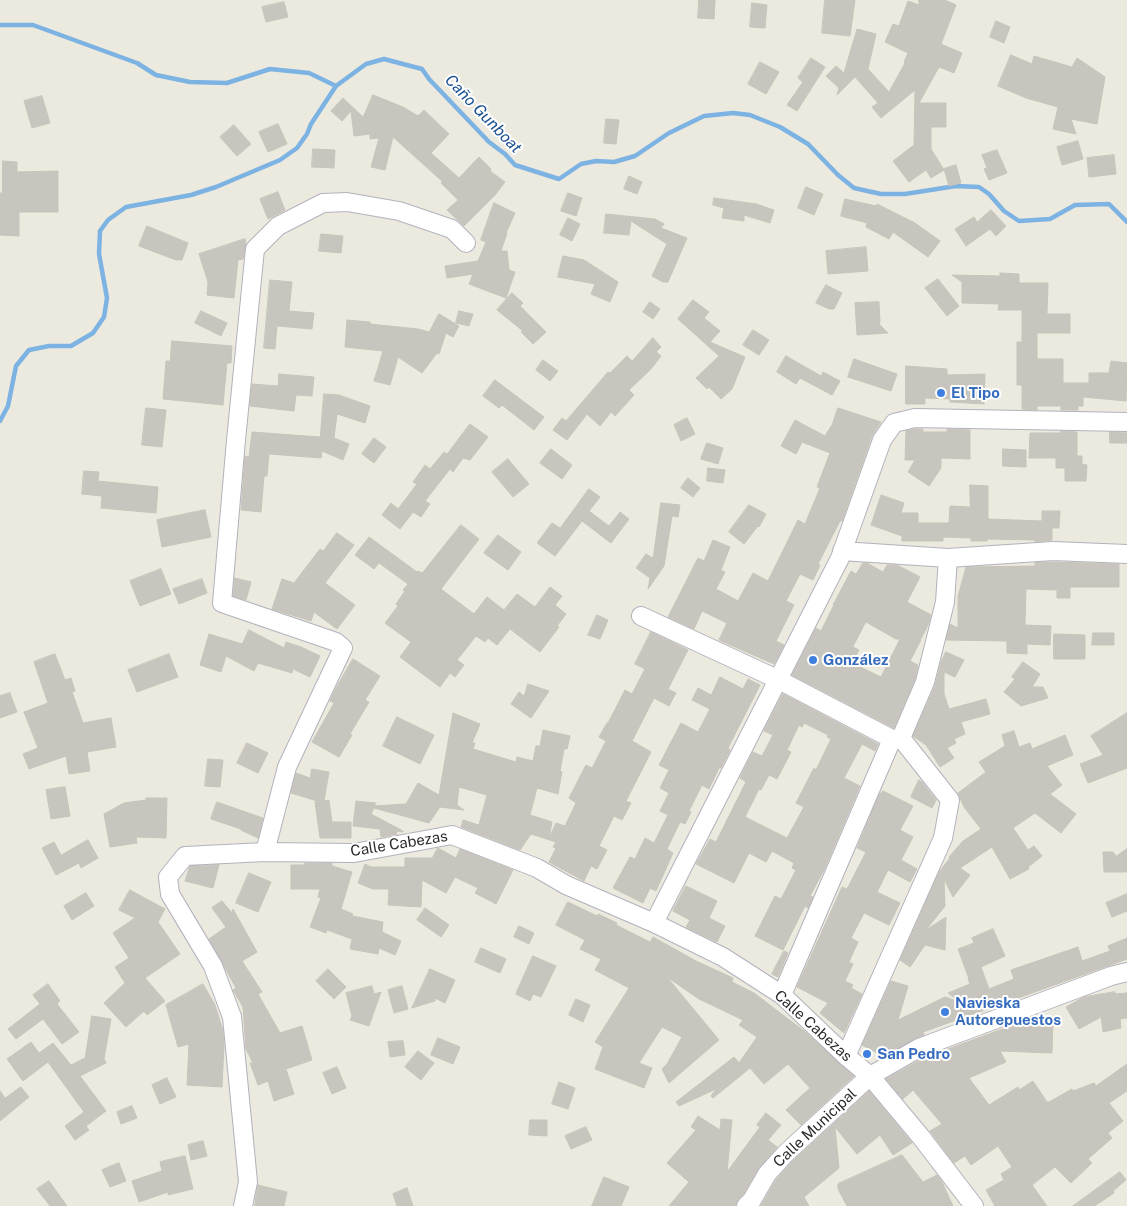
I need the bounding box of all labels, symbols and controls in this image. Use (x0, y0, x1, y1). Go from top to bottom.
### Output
water label: Caño Gunboat (441, 71, 525, 157)
place label: El Tipo (951, 384, 1000, 402)
marker: El Tipo (935, 387, 947, 399)
place label: González (823, 651, 888, 669)
marker: González (807, 654, 819, 666)
street label: Calle Cabezas (349, 827, 449, 861)
street label: Calle Cabezas (771, 987, 855, 1065)
place label: Navieska Autorepuestos (955, 994, 1061, 1029)
marker: Navieska Autorepuestos (939, 1006, 951, 1018)
place label: San Pedro (877, 1045, 950, 1063)
marker: San Pedro (861, 1048, 873, 1060)
street label: Calle Municipal (770, 1085, 860, 1171)

